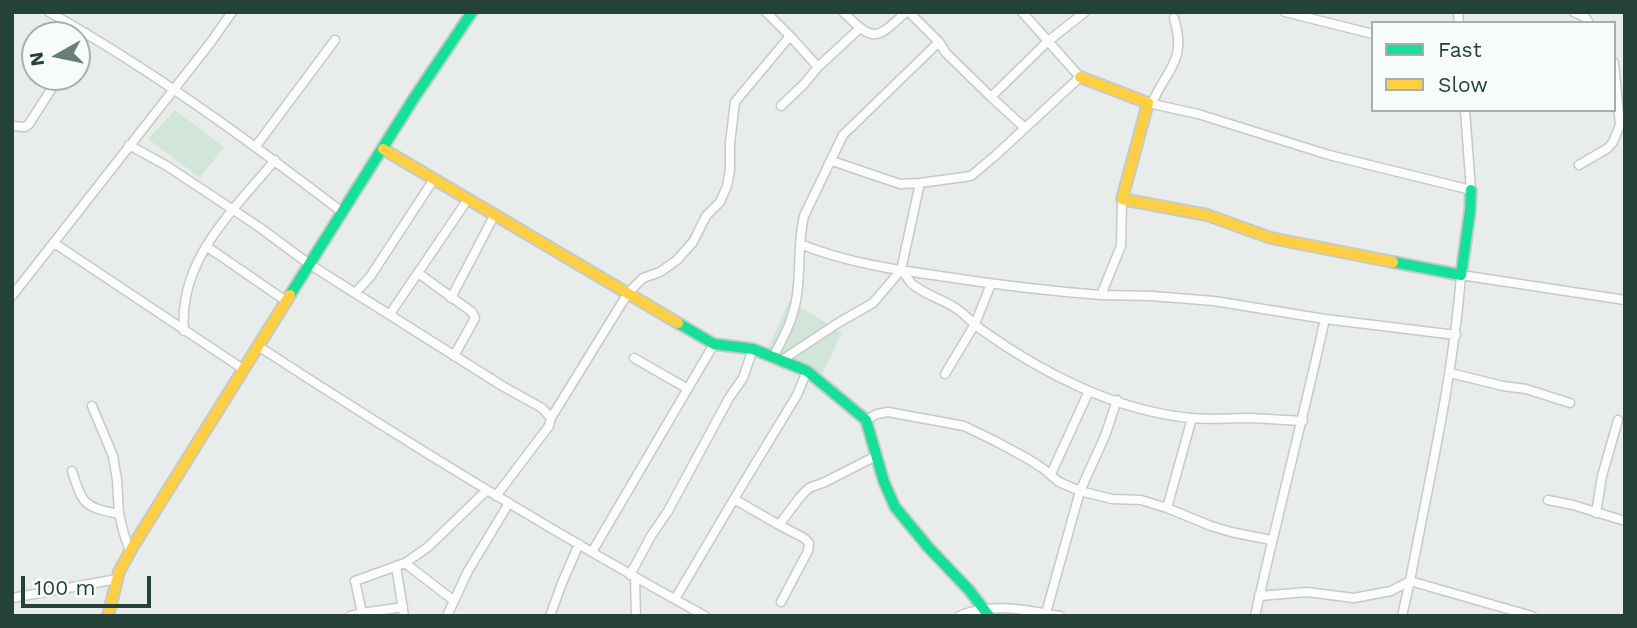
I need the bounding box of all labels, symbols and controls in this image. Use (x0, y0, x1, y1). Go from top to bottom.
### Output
north arrow (21, 21, 91, 91)
legend (1371, 21, 1616, 112)
text: Fast (1438, 37, 1482, 62)
text: N (24, 50, 49, 68)
text: Slow (1438, 72, 1488, 97)
scale bar (24, 562, 154, 606)
text: 100 m (34, 575, 96, 600)

